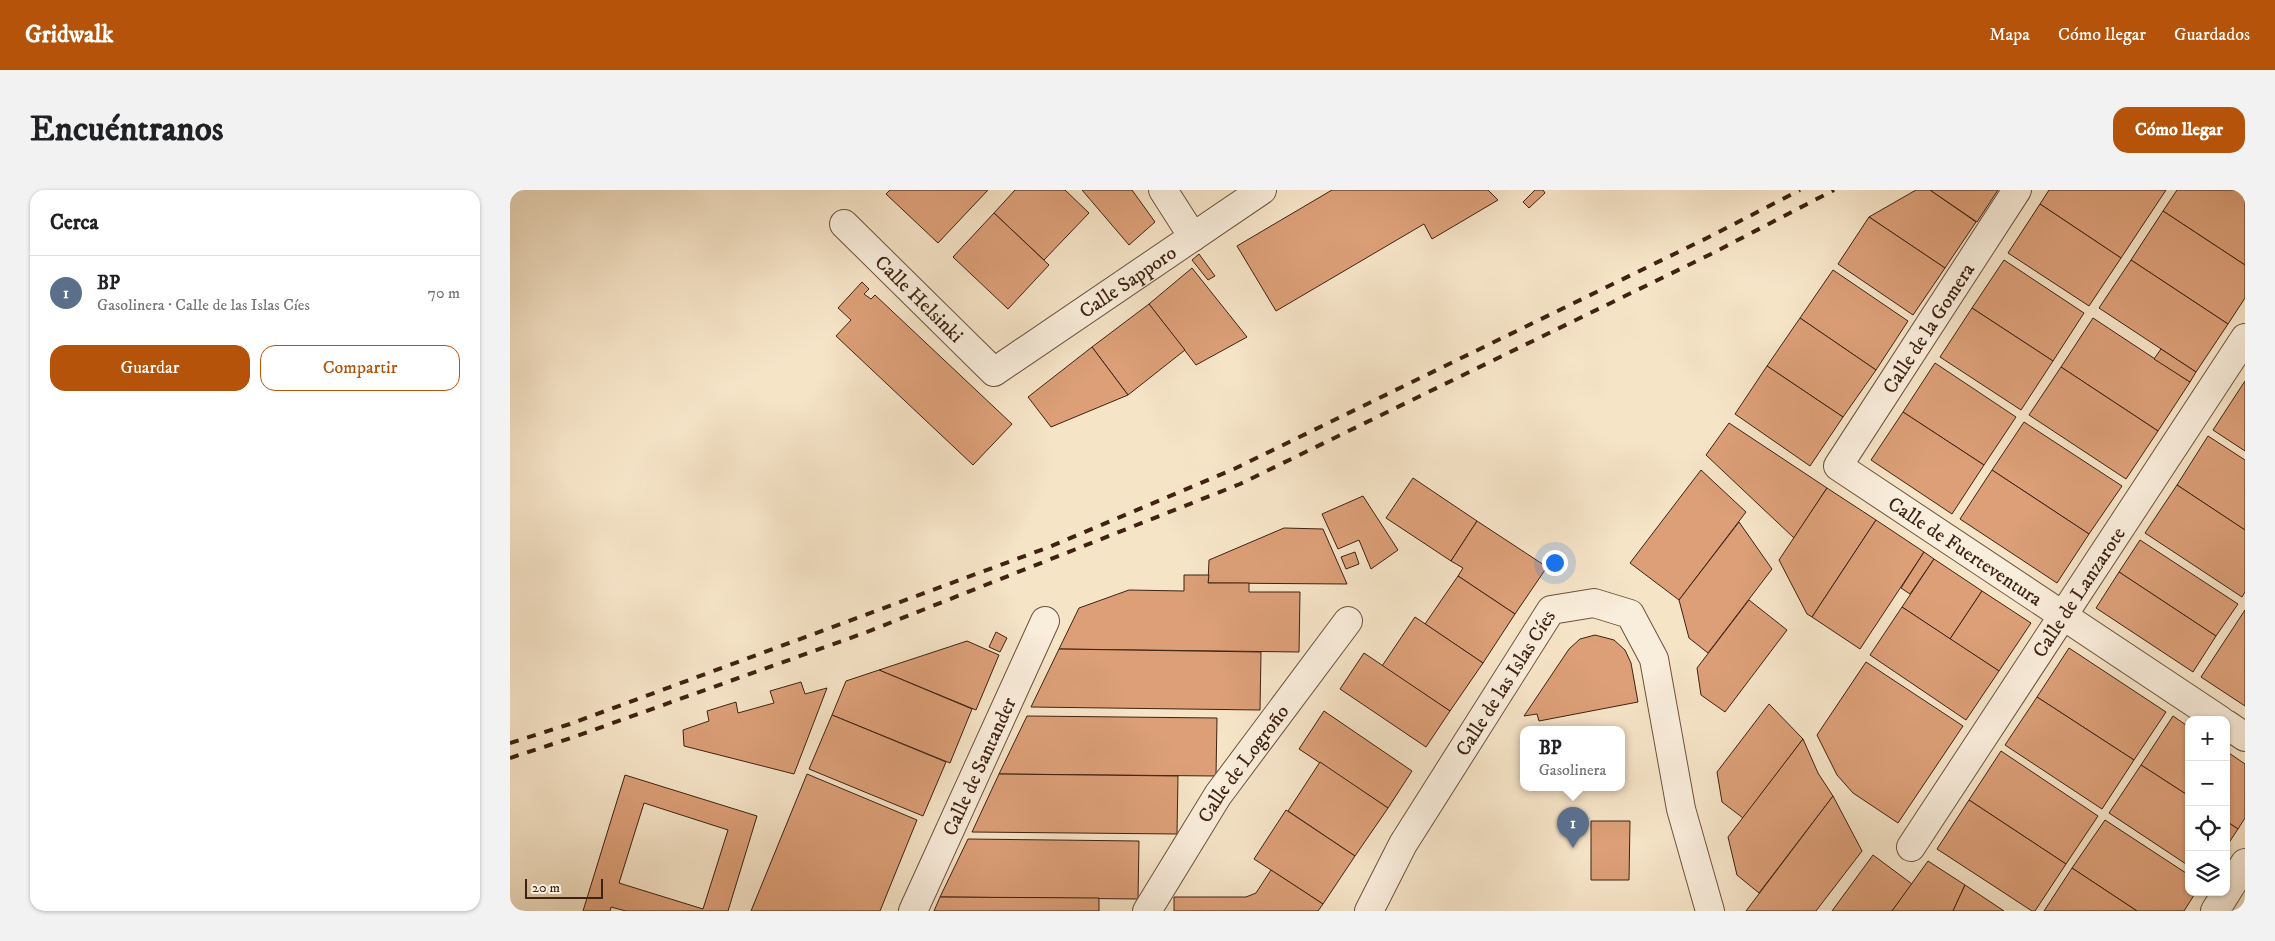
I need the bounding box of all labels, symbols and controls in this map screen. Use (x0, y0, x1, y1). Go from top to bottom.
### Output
text: Gridwalk (25, 20, 113, 50)
text: Mapa (1989, 24, 2030, 46)
text: Cómo llegar (2058, 24, 2146, 46)
text: Guardados (2174, 24, 2250, 46)
button: Cómo llegar (2113, 107, 2245, 153)
text: Encuéntranos (30, 108, 224, 152)
text: Cerca (50, 210, 98, 236)
street label: Calle Sapporo (1075, 241, 1182, 325)
street label: Calle Helsinki (869, 250, 968, 349)
street label: Calle de la Gomera (1878, 258, 1981, 399)
text: BP (97, 272, 120, 295)
text: 1 (63, 283, 69, 303)
text: 70 m (428, 283, 460, 303)
text: Gasolinera · Calle de las Islas Cíes (97, 295, 310, 315)
button: Guardar (50, 345, 250, 391)
button: Compartir (260, 345, 460, 391)
street label: Calle de Fuerteventura (1883, 492, 2047, 613)
street label: Calle de Lanzarote (2028, 523, 2132, 663)
your location (1542, 550, 1568, 576)
street label: Calle de las Islas Cíes (1451, 605, 1562, 761)
street label: Calle de Santander (938, 693, 1023, 840)
street label: Calle de Logroño (1193, 700, 1295, 828)
map controls (2185, 716, 2230, 896)
button: + (2185, 716, 2230, 761)
popup (1520, 726, 1625, 791)
text: BP (1539, 737, 1562, 760)
text: Gasolinera (1539, 760, 1606, 780)
button: − (2185, 761, 2230, 806)
button: locate (2185, 806, 2230, 851)
pin: 1 (1557, 807, 1589, 848)
button: layers (2185, 851, 2230, 896)
scale bar (525, 876, 602, 899)
text: 20 m (532, 879, 560, 897)

